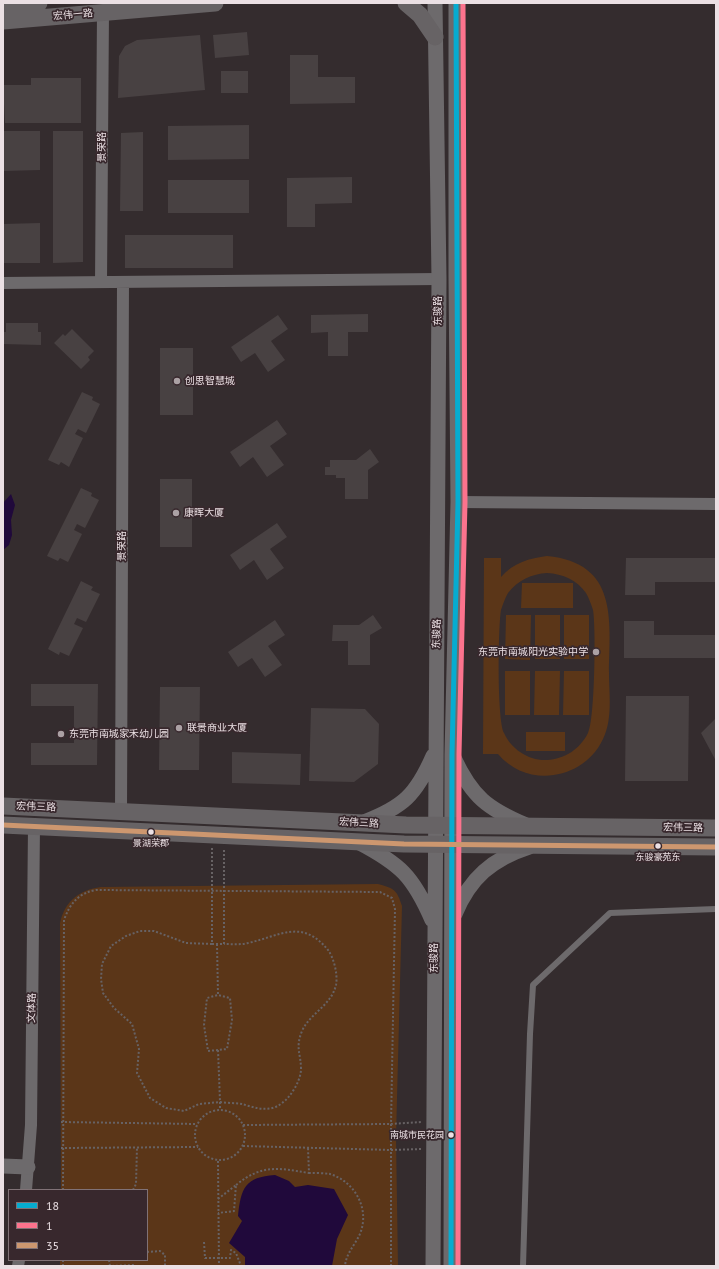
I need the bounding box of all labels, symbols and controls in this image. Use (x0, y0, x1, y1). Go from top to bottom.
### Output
street label: 宏伟一路 (53, 7, 93, 23)
street label: 景荣路 (96, 132, 108, 162)
street label: 东骏路 (432, 296, 444, 326)
place label: 创思智慧城 (185, 375, 235, 387)
marker: 创思智慧城 (172, 376, 182, 386)
place label: 康晖大厦 (184, 507, 224, 519)
marker: 康晖大厦 (171, 508, 181, 518)
street label: 景荣路 (116, 531, 128, 561)
street label: 东骏路 (431, 619, 443, 649)
place label: 东莞市南城阳光实验中学 (478, 646, 588, 658)
marker: 东莞市南城阳光实验中学 (591, 647, 601, 657)
place label: 联景商业大厦 (187, 722, 247, 734)
marker: 联景商业大厦 (174, 723, 184, 733)
place label: 东莞市南城家禾幼儿园 (69, 728, 169, 740)
marker: 东莞市南城家禾幼儿园 (56, 729, 66, 739)
street label: 宏伟三路 (16, 800, 56, 814)
street label: 宏伟三路 (339, 816, 379, 830)
street label: 宏伟三路 (663, 822, 703, 834)
marker: 景湖荣郡 (146, 827, 156, 837)
place label: 景湖荣郡 (133, 838, 169, 848)
marker: 东骏豪苑东 (653, 841, 663, 851)
place label: 东骏豪苑东 (636, 852, 680, 862)
street label: 东骏路 (428, 943, 440, 973)
street label: 文体路 (26, 993, 38, 1023)
place label: 南城市民花园 (390, 1130, 444, 1140)
marker: 南城市民花园 (446, 1130, 456, 1140)
legend (8, 1189, 148, 1261)
text: 18 (46, 1198, 59, 1213)
text: 1 (46, 1218, 53, 1233)
text: 35 (46, 1238, 59, 1253)

